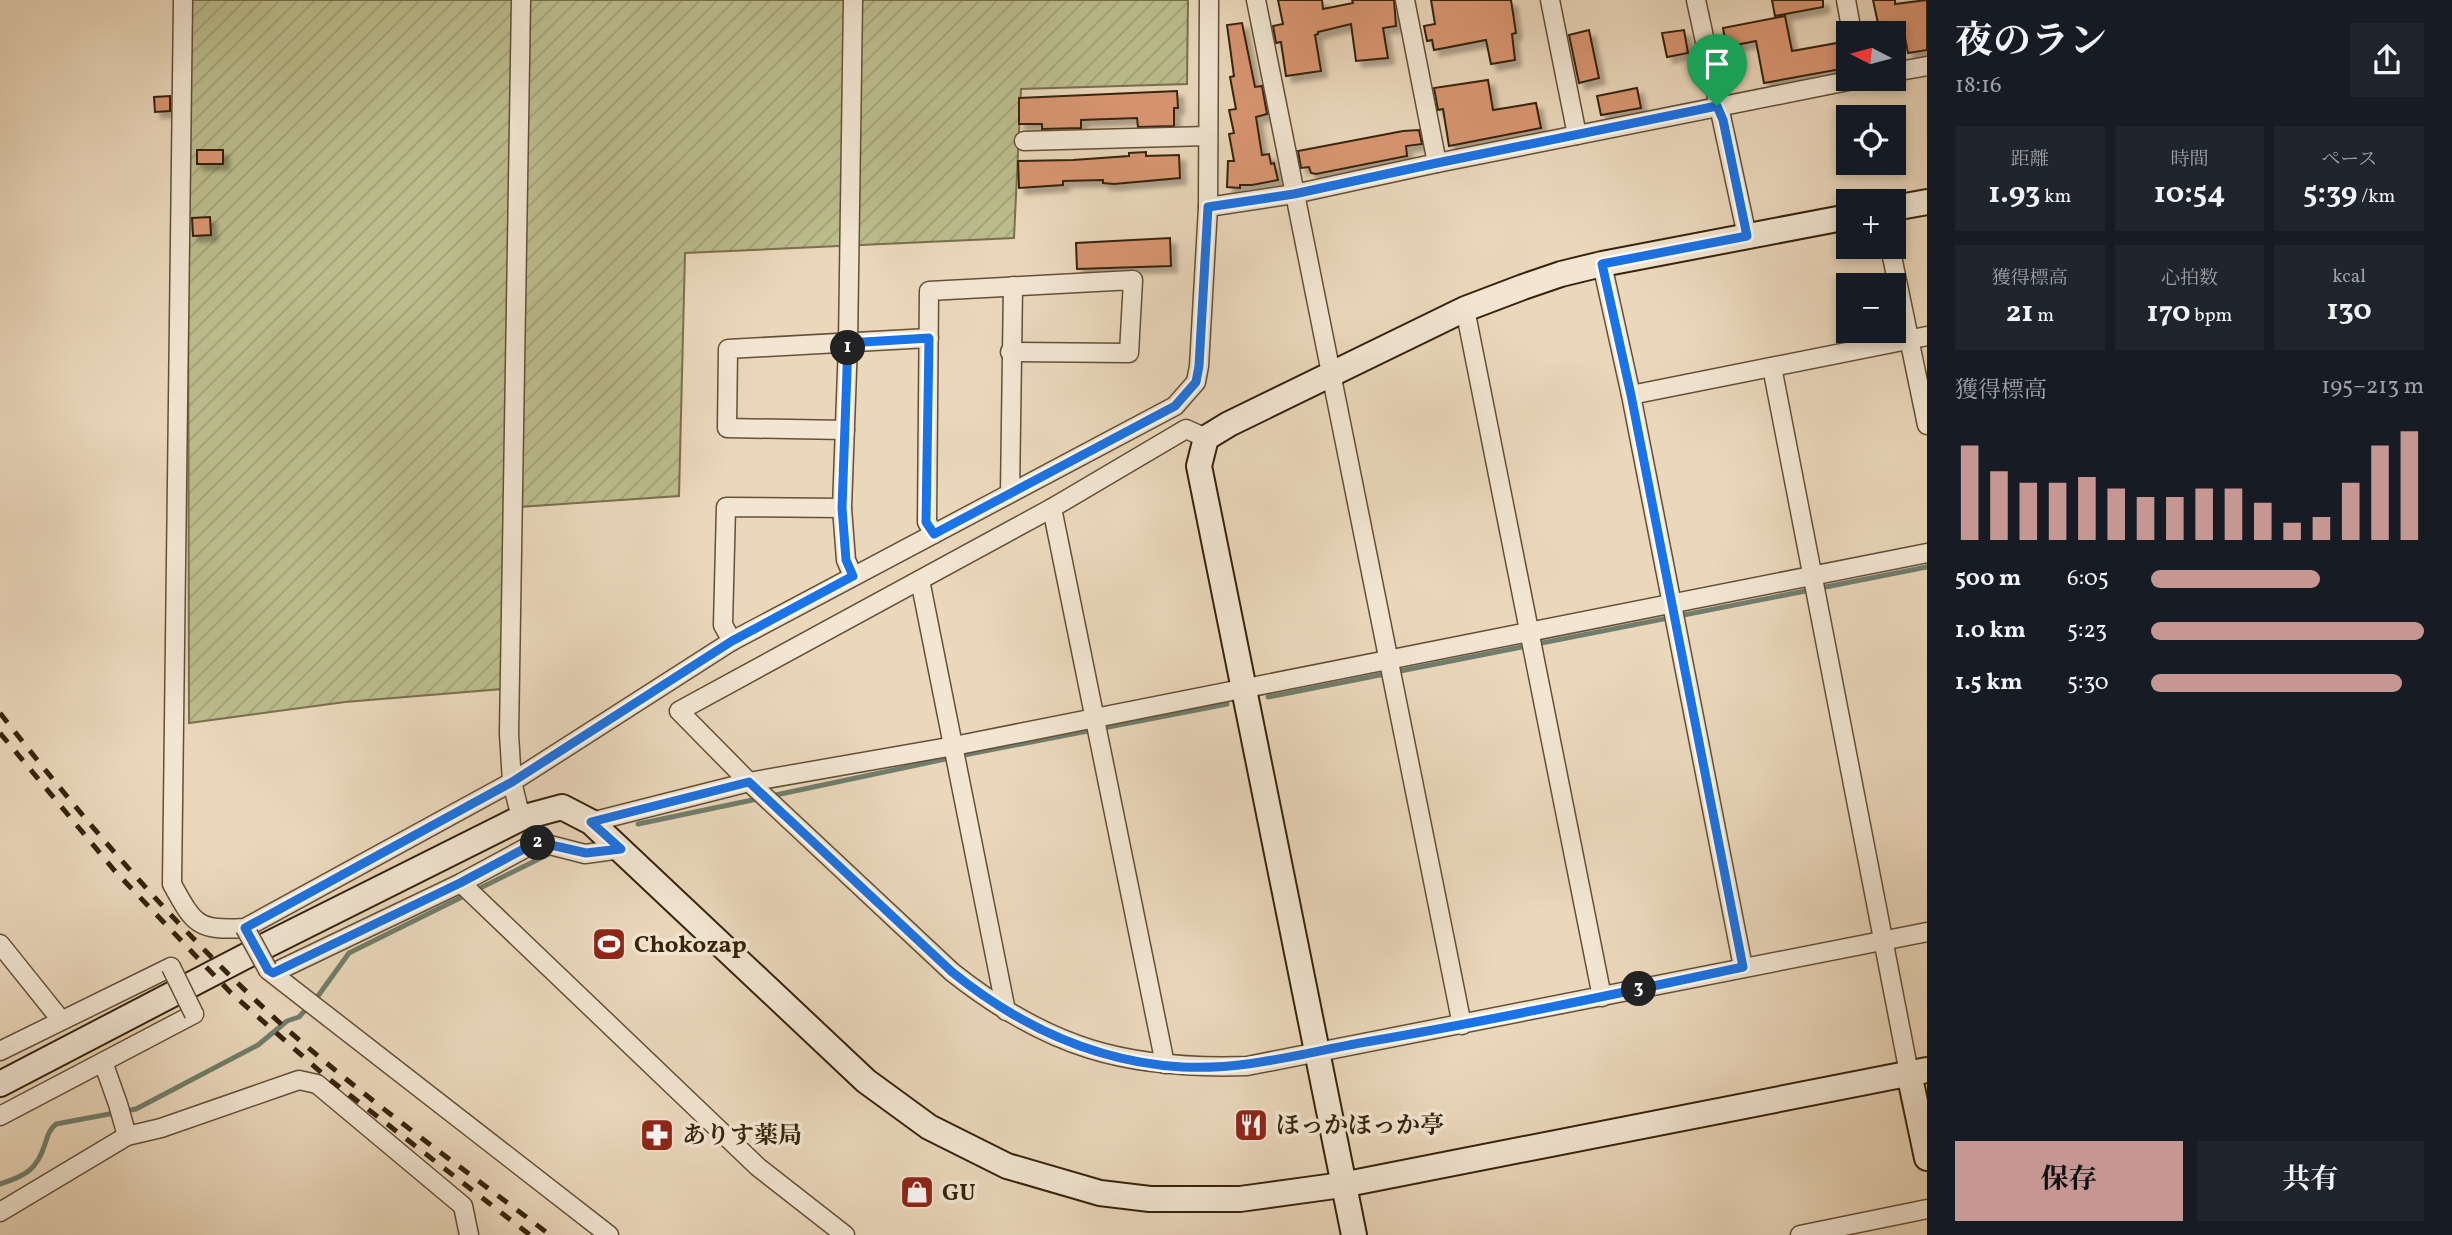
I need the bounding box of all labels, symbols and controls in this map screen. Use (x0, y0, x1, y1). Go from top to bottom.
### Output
text: 夜のラン (1955, 17, 2107, 70)
north arrow (1836, 21, 1906, 91)
map controls (1836, 21, 1906, 343)
button: share (2350, 23, 2424, 97)
pin (1687, 34, 1747, 106)
icon: arrive (1698, 45, 1736, 83)
text: 18:16 (1955, 70, 2002, 102)
button: locate (1836, 105, 1906, 175)
text: 距離 (2011, 147, 2049, 173)
text: 時間 (2170, 147, 2209, 173)
text: ペース (2321, 147, 2377, 173)
text: 1.93 (1988, 173, 2040, 215)
text: 10:54 (2154, 173, 2225, 215)
text: 5:39 (2303, 173, 2357, 215)
text: km (2040, 184, 2071, 210)
text: /km (2357, 184, 2395, 210)
button: + (1836, 189, 1906, 259)
text: kcal (2332, 264, 2366, 290)
text: 獲得標高 (1992, 266, 2068, 292)
text: 心拍数 (2161, 266, 2218, 292)
button: − (1836, 273, 1906, 343)
text: 130 (2326, 290, 2372, 332)
text: 21 (2006, 292, 2033, 334)
text: 170 (2147, 292, 2190, 334)
text: m (2033, 303, 2054, 329)
text: bpm (2190, 303, 2232, 329)
pin: 1 (830, 330, 866, 366)
text: 1 (844, 334, 851, 360)
text: 195–213 m (2321, 371, 2424, 403)
text: 獲得標高 (1955, 375, 2047, 407)
text: 500 m (1955, 563, 2021, 595)
text: 6:05 (2067, 563, 2109, 595)
text: 1.0 km (1955, 615, 2026, 647)
text: 5:23 (2067, 615, 2107, 647)
text: 1.5 km (1955, 667, 2022, 699)
text: 5:30 (2067, 667, 2109, 699)
pin: 2 (520, 826, 556, 860)
text: 2 (533, 829, 542, 855)
sports icon: Chokozap (590, 925, 628, 963)
place label: Chokozap (634, 929, 747, 963)
pin: 3 (1622, 972, 1656, 1006)
text: 3 (1634, 975, 1643, 1001)
restaurant icon: ほっかほっか亭 (1232, 1106, 1270, 1144)
place label: ほっかほっか亭 (1276, 1110, 1444, 1144)
pharmacy icon: ありす薬局 (638, 1116, 676, 1154)
place label: ありす薬局 (682, 1120, 802, 1154)
button: 保存 (1955, 1141, 2183, 1221)
button: 共有 (2197, 1141, 2424, 1221)
shop icon: GU (898, 1173, 936, 1211)
place label: GU (942, 1177, 976, 1211)

